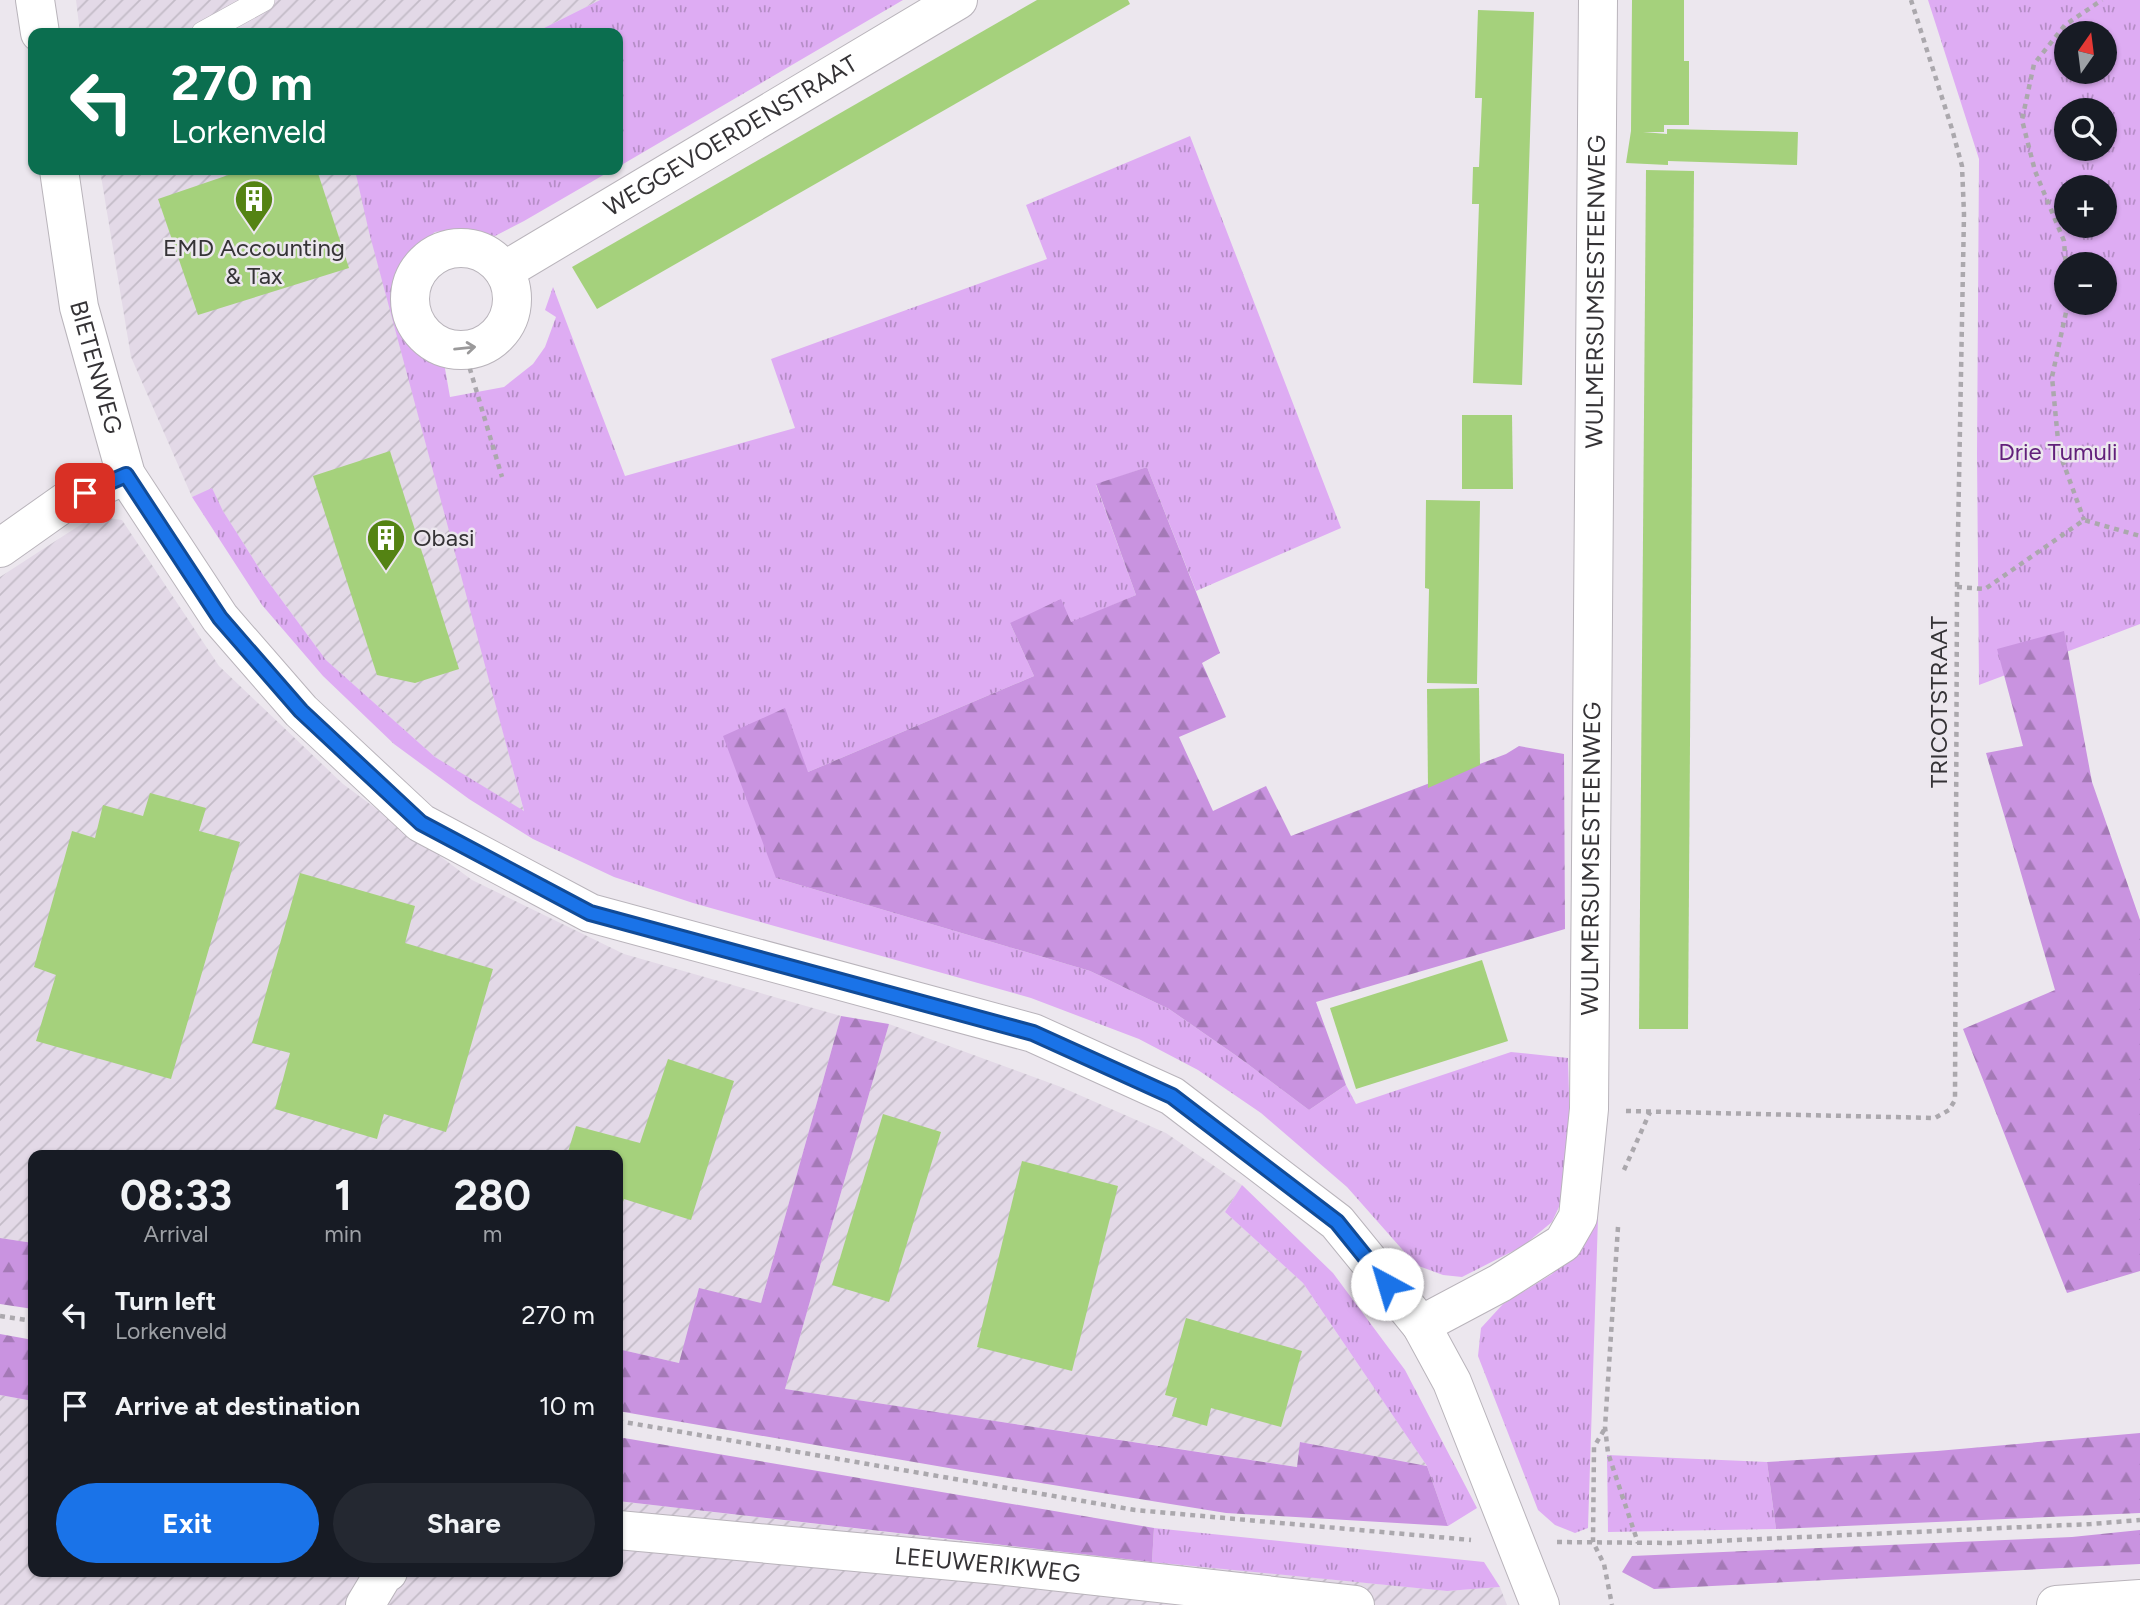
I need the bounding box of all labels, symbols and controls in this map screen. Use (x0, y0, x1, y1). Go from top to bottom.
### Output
north arrow (2054, 21, 2118, 84)
map controls (2054, 21, 2117, 315)
street label: WEGGEVOERDENSTRAAT (598, 48, 862, 222)
text: 270 m (171, 53, 313, 112)
icon: left (56, 56, 147, 147)
button: search (2054, 98, 2117, 161)
text: Lorkenveld (171, 113, 327, 151)
street label: WULMERSUMSESTEENWEG (1579, 135, 1611, 449)
button: + (2054, 175, 2117, 238)
building icon: EMD Accounting & Tax (233, 178, 275, 233)
place label: EMD Accounting & Tax (163, 233, 345, 290)
button: − (2054, 252, 2117, 315)
street label: BIETENWEG (64, 297, 129, 437)
one-way arrow (453, 341, 476, 354)
park label: Drie Tumuli (1998, 437, 2118, 466)
pin (55, 463, 115, 523)
icon: arrive (66, 474, 104, 512)
building icon: Obasi (365, 517, 407, 572)
place label: Obasi (413, 523, 475, 552)
street label: TRICOTSTRAAT (1924, 616, 1953, 788)
street label: WULMERSUMSESTEENWEG (1575, 702, 1606, 1016)
text: 08:33 (120, 1170, 232, 1221)
text: 1 (334, 1170, 352, 1221)
text: 280 (454, 1170, 531, 1221)
text: Arrival (144, 1220, 209, 1248)
text: min (324, 1220, 362, 1248)
text: m (483, 1220, 502, 1248)
position arrow (1350, 1247, 1424, 1321)
text: Turn left (115, 1285, 216, 1317)
icon: left (56, 1296, 94, 1334)
text: 270 m (521, 1299, 595, 1331)
text: Lorkenveld (115, 1317, 227, 1345)
icon: arrive (56, 1387, 94, 1425)
text: Arrive at destination (115, 1390, 360, 1422)
text: 10 m (539, 1390, 595, 1422)
button: Exit (56, 1483, 319, 1563)
button: Share (333, 1483, 595, 1563)
street label: LEEUWERIKWEG (893, 1541, 1082, 1588)

